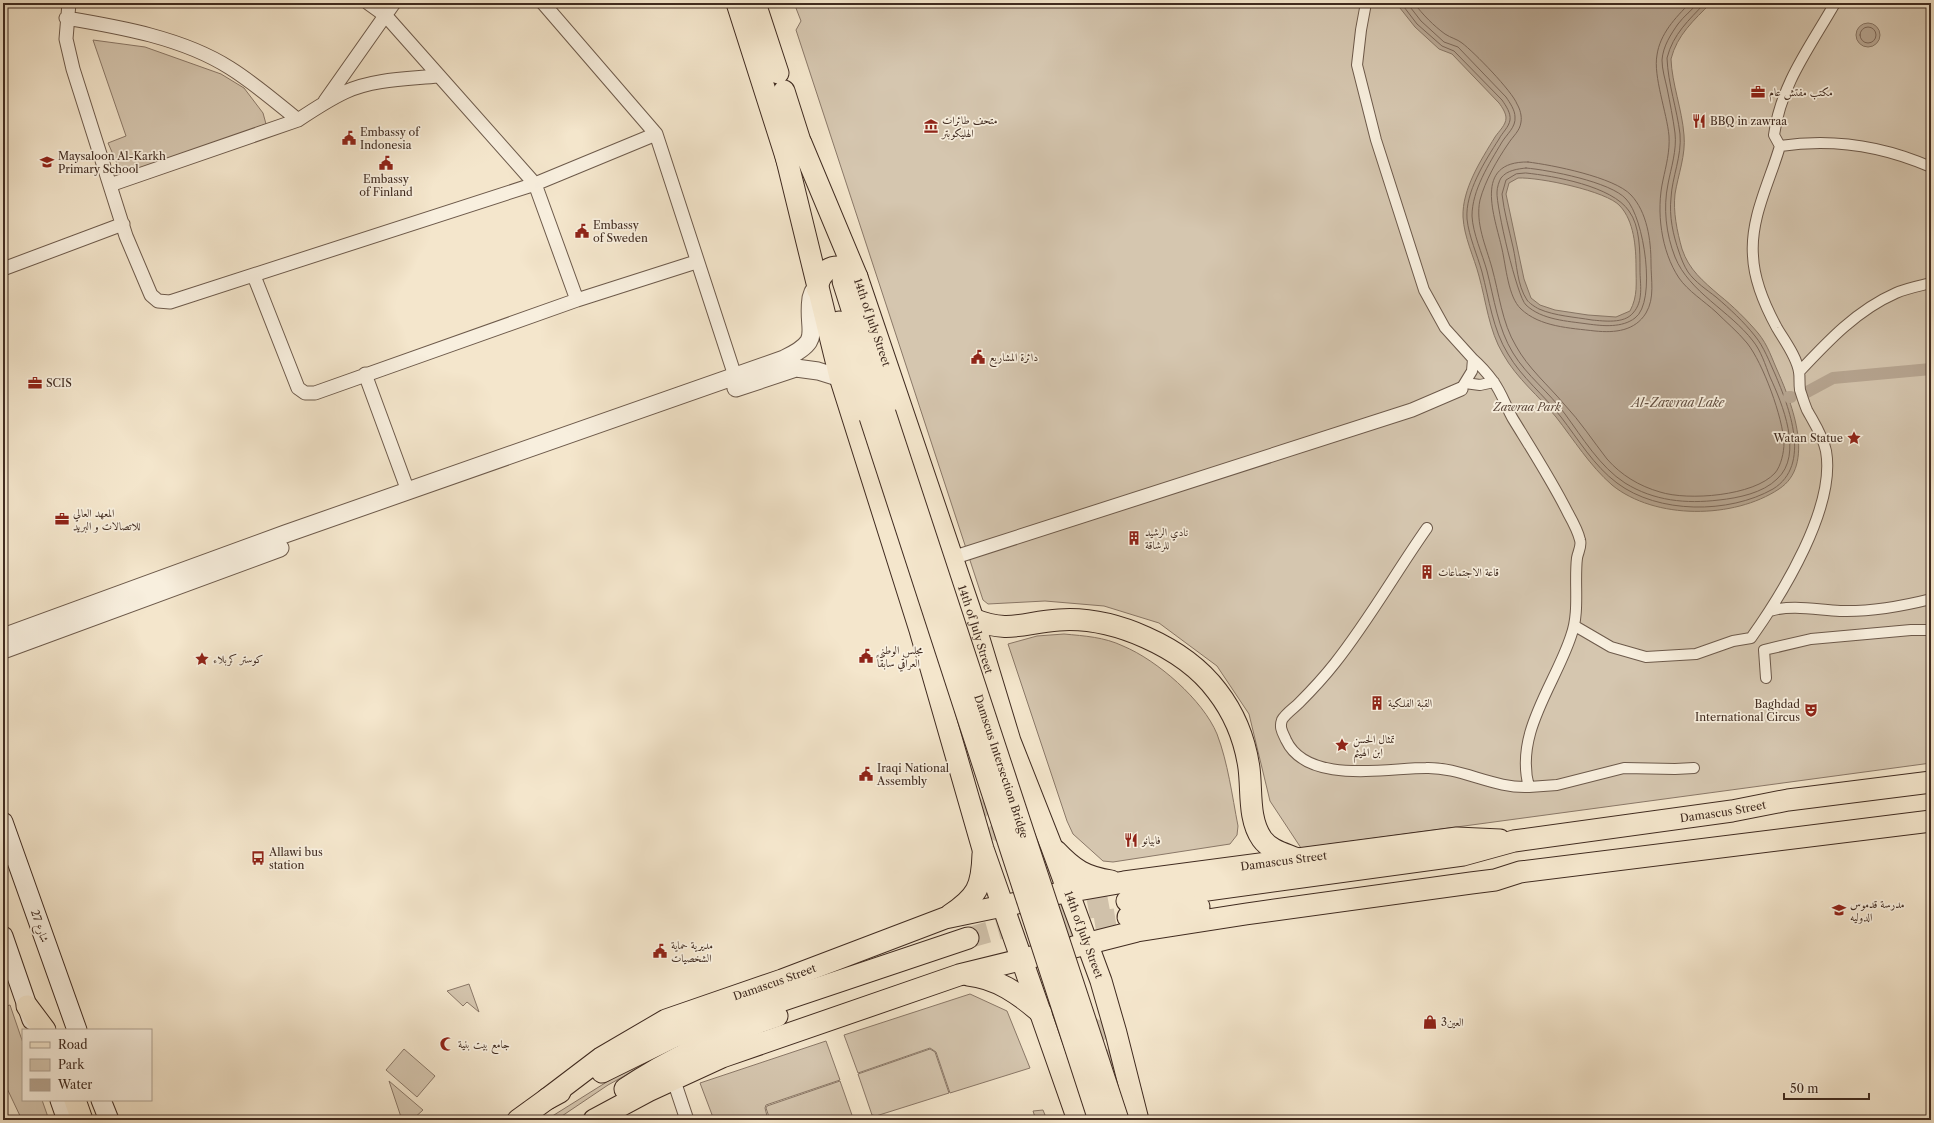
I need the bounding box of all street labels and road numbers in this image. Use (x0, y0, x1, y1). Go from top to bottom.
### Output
street label: 14th of July Street (851, 276, 894, 368)
street label: 14th of July Street (955, 583, 996, 675)
street label: Damscus Intersection Bridge (971, 693, 1032, 840)
street label: Damascus Street (1679, 797, 1767, 825)
street label: Damascus Street (1239, 848, 1328, 874)
street label: 14th of July Street (1061, 889, 1106, 980)
street label: شارع 27 (25, 908, 52, 945)
street label: Damascus Street (731, 961, 818, 1003)

